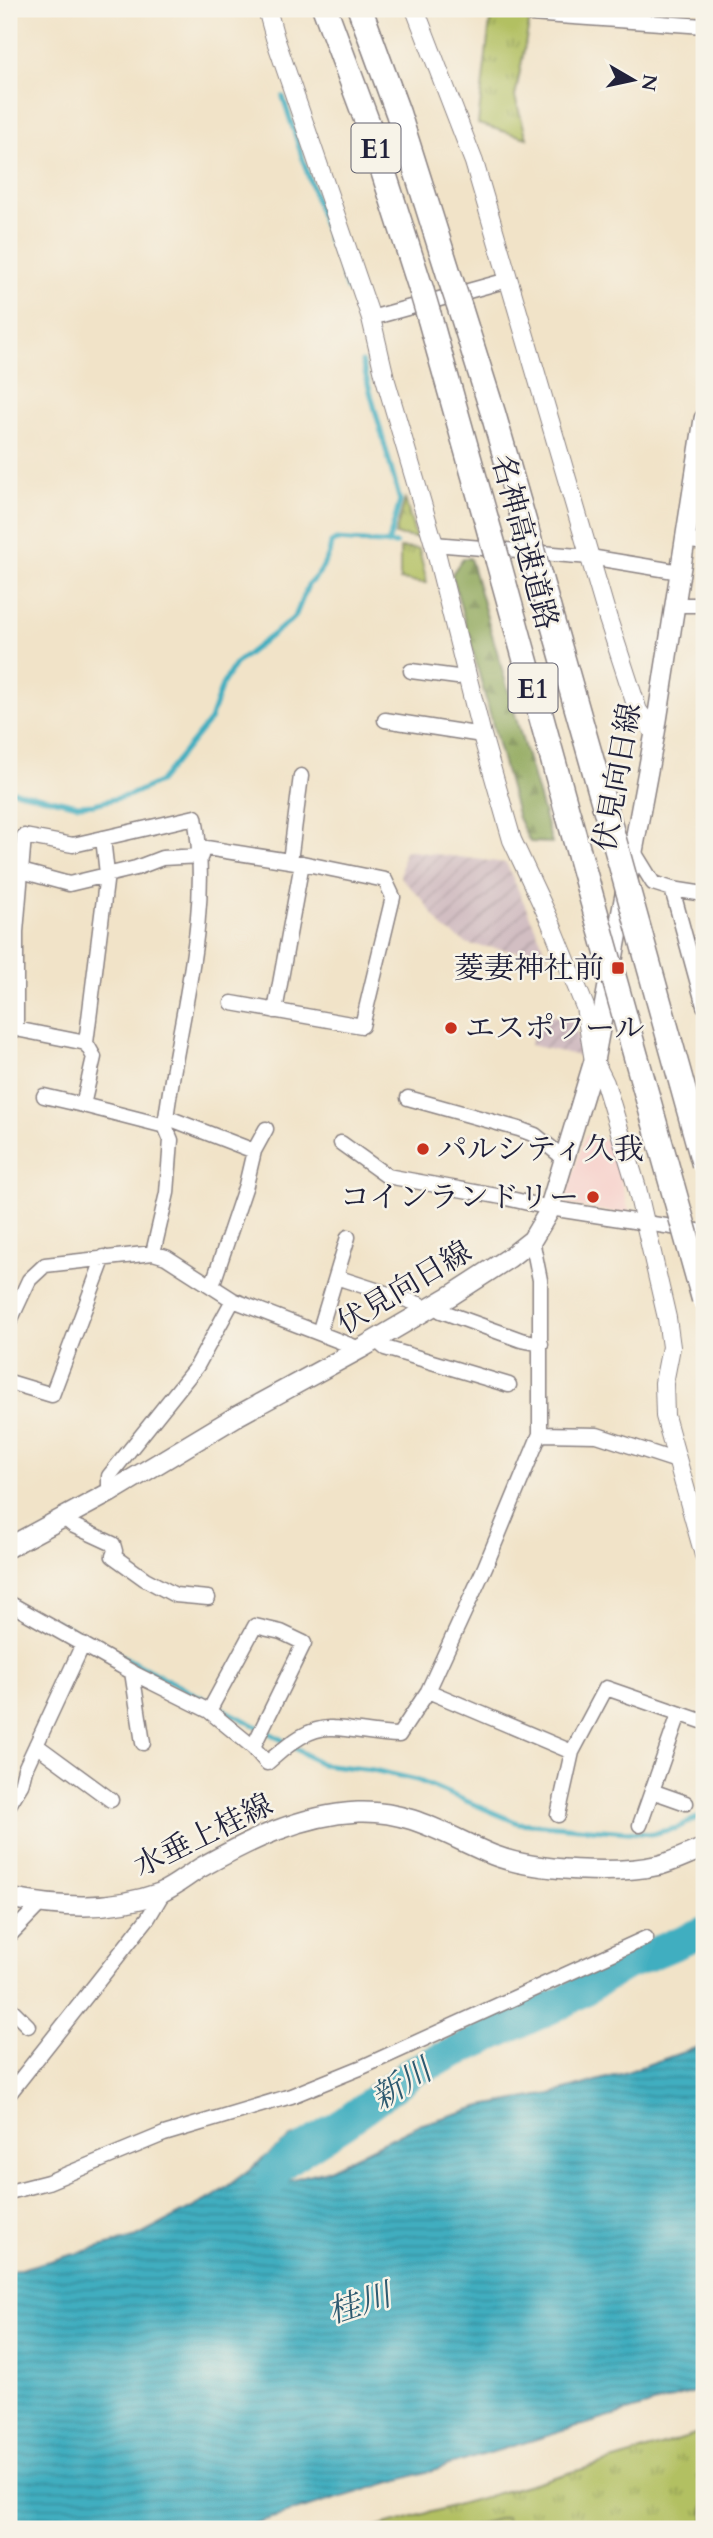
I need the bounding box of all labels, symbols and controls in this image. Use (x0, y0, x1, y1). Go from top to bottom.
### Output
north arrow (598, 46, 668, 116)
text: N (635, 72, 663, 93)
road number: E1 (352, 124, 400, 172)
street label: 名神高速道路 (481, 450, 568, 634)
road number: E1 (508, 664, 558, 712)
street label: 伏見向日線 (584, 700, 651, 855)
place label: 菱妻神社前 (454, 948, 604, 989)
marker: 菱妻神社前 (610, 960, 626, 976)
place label: エスポワール (465, 1008, 644, 1049)
marker: エスポワール (443, 1020, 459, 1036)
place label: パルシティ久我 (437, 1129, 644, 1170)
marker: パルシティ久我 (415, 1141, 431, 1157)
place label: コインランドリー (340, 1177, 579, 1218)
marker: コインランドリー (585, 1189, 601, 1205)
street label: 伏見向日線 (329, 1231, 479, 1344)
street label: 水垂上桂線 (127, 1784, 280, 1887)
water label: 新川 (363, 2048, 443, 2120)
water label: 桂川 (322, 2272, 399, 2335)

